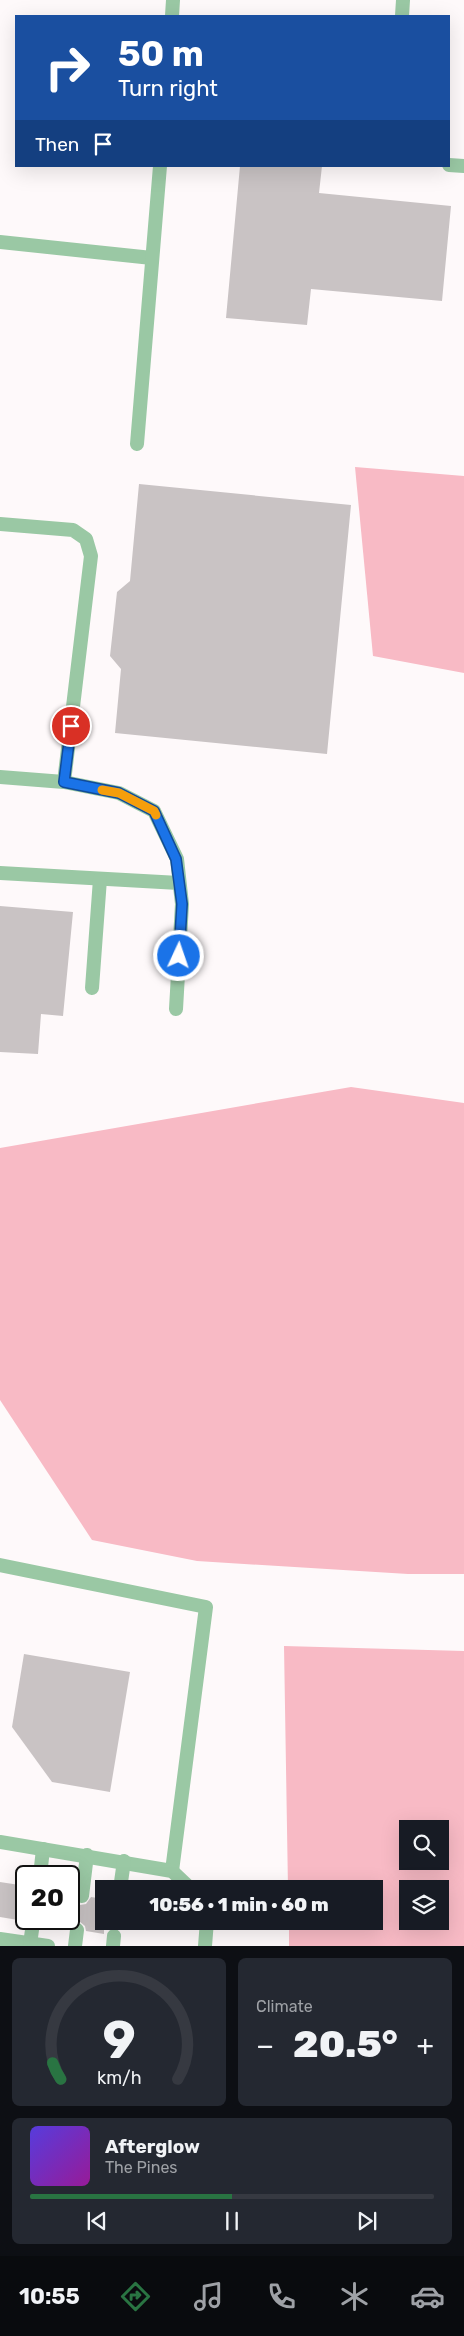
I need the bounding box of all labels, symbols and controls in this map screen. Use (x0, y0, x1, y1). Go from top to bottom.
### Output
text: 50 m (118, 33, 204, 75)
icon: right (35, 35, 100, 100)
text: Turn right (118, 75, 218, 102)
icon: arrive (89, 130, 117, 158)
text: Then (35, 133, 79, 156)
pin (50, 705, 92, 747)
icon: arrive (57, 712, 85, 740)
position arrow (152, 929, 204, 981)
map controls (399, 1820, 449, 1930)
button: search (399, 1820, 449, 1870)
speed limit sign: 20 (15, 1865, 80, 1930)
button: layers (399, 1880, 449, 1930)
text: 10:56 · 1 min · 60 m (149, 1893, 329, 1916)
text: Climate (256, 1997, 313, 2016)
text: 9 (102, 2009, 136, 2071)
text: 20.5° (293, 2021, 398, 2067)
text: − (256, 2029, 274, 2062)
text: + (417, 2029, 434, 2062)
text: km/h (97, 2067, 141, 2088)
text: Afterglow (105, 2135, 200, 2158)
text: The Pines (105, 2158, 178, 2177)
icon: previous (83, 2207, 111, 2235)
icon: pause (218, 2207, 246, 2235)
icon: next (353, 2207, 381, 2235)
icon: directions (118, 2279, 153, 2314)
icon: music (191, 2279, 226, 2314)
icon: phone (264, 2279, 299, 2314)
icon: climate (337, 2279, 372, 2314)
icon: car (410, 2279, 445, 2314)
text: 10:55 (19, 2283, 80, 2310)

